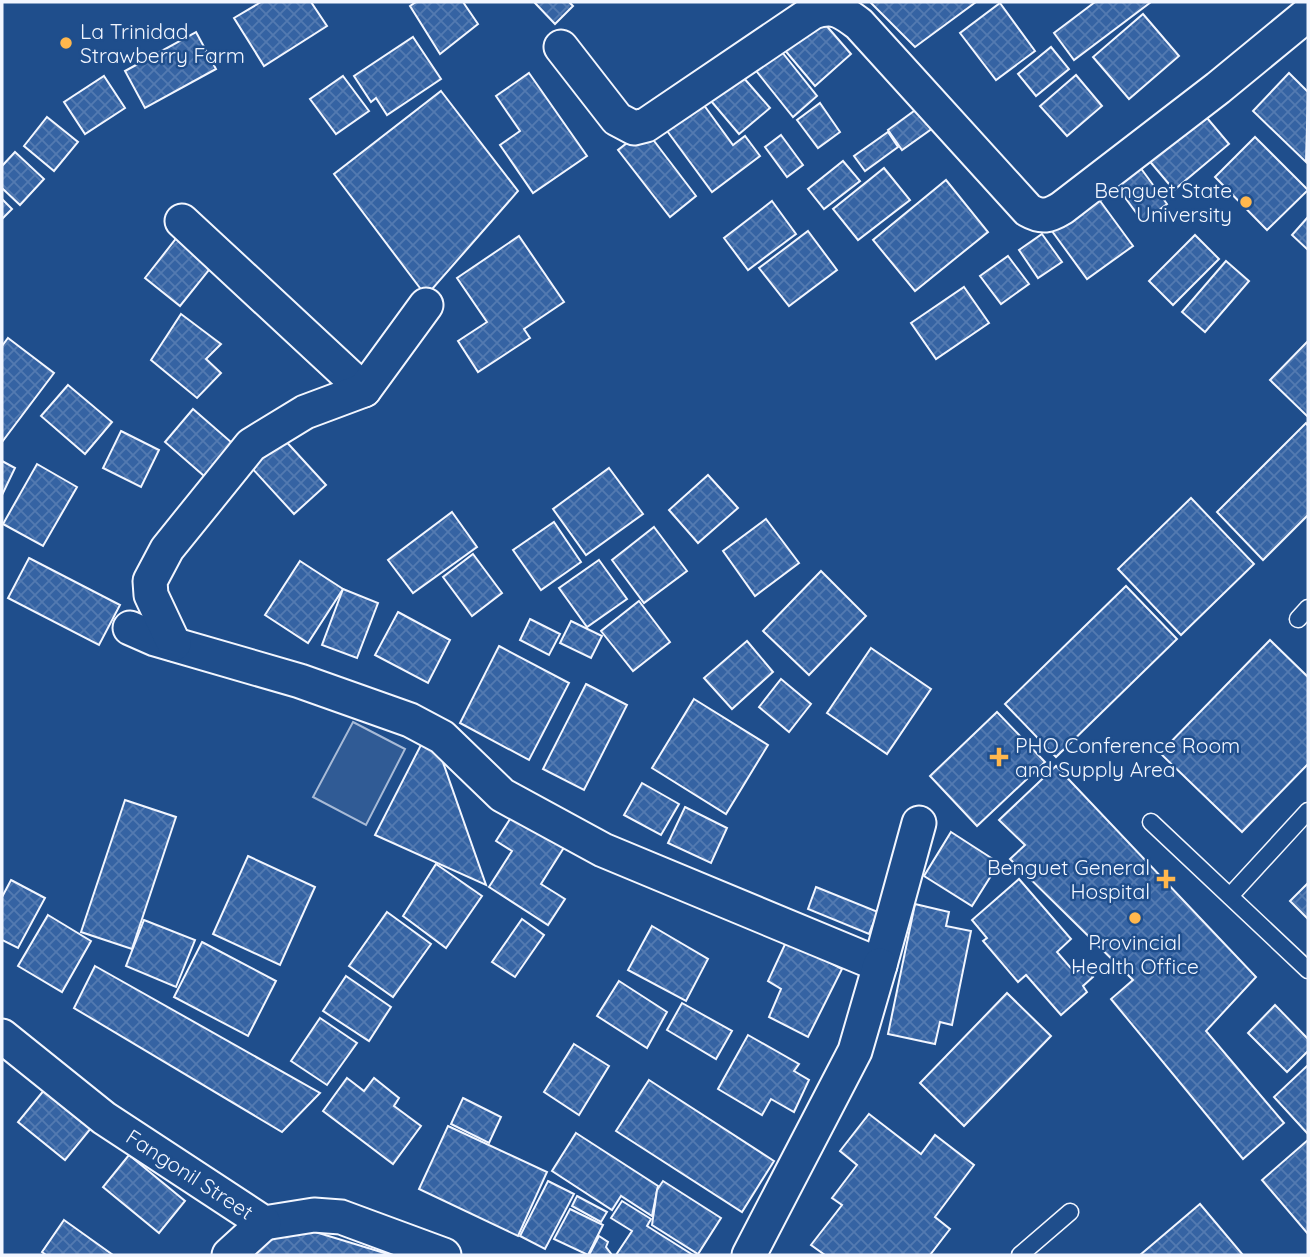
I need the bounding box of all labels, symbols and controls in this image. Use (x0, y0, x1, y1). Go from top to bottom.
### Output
place label: La Trinidad Strawberry Farm (80, 18, 245, 68)
marker: La Trinidad Strawberry Farm (58, 35, 74, 51)
place label: Benguet State University (1094, 177, 1232, 227)
marker: Benguet State University (1238, 194, 1254, 210)
place label: PHO Conference Room and Supply Area (1015, 732, 1240, 782)
marker: PHO Conference Room and Supply Area (989, 747, 1009, 767)
place label: Benguet General Hospital (987, 854, 1150, 904)
marker: Benguet General Hospital (1156, 869, 1176, 889)
marker: Provincial Health Office (1127, 910, 1143, 926)
place label: Provincial Health Office (1071, 929, 1199, 979)
street label: Fangonil Street (122, 1123, 258, 1225)

